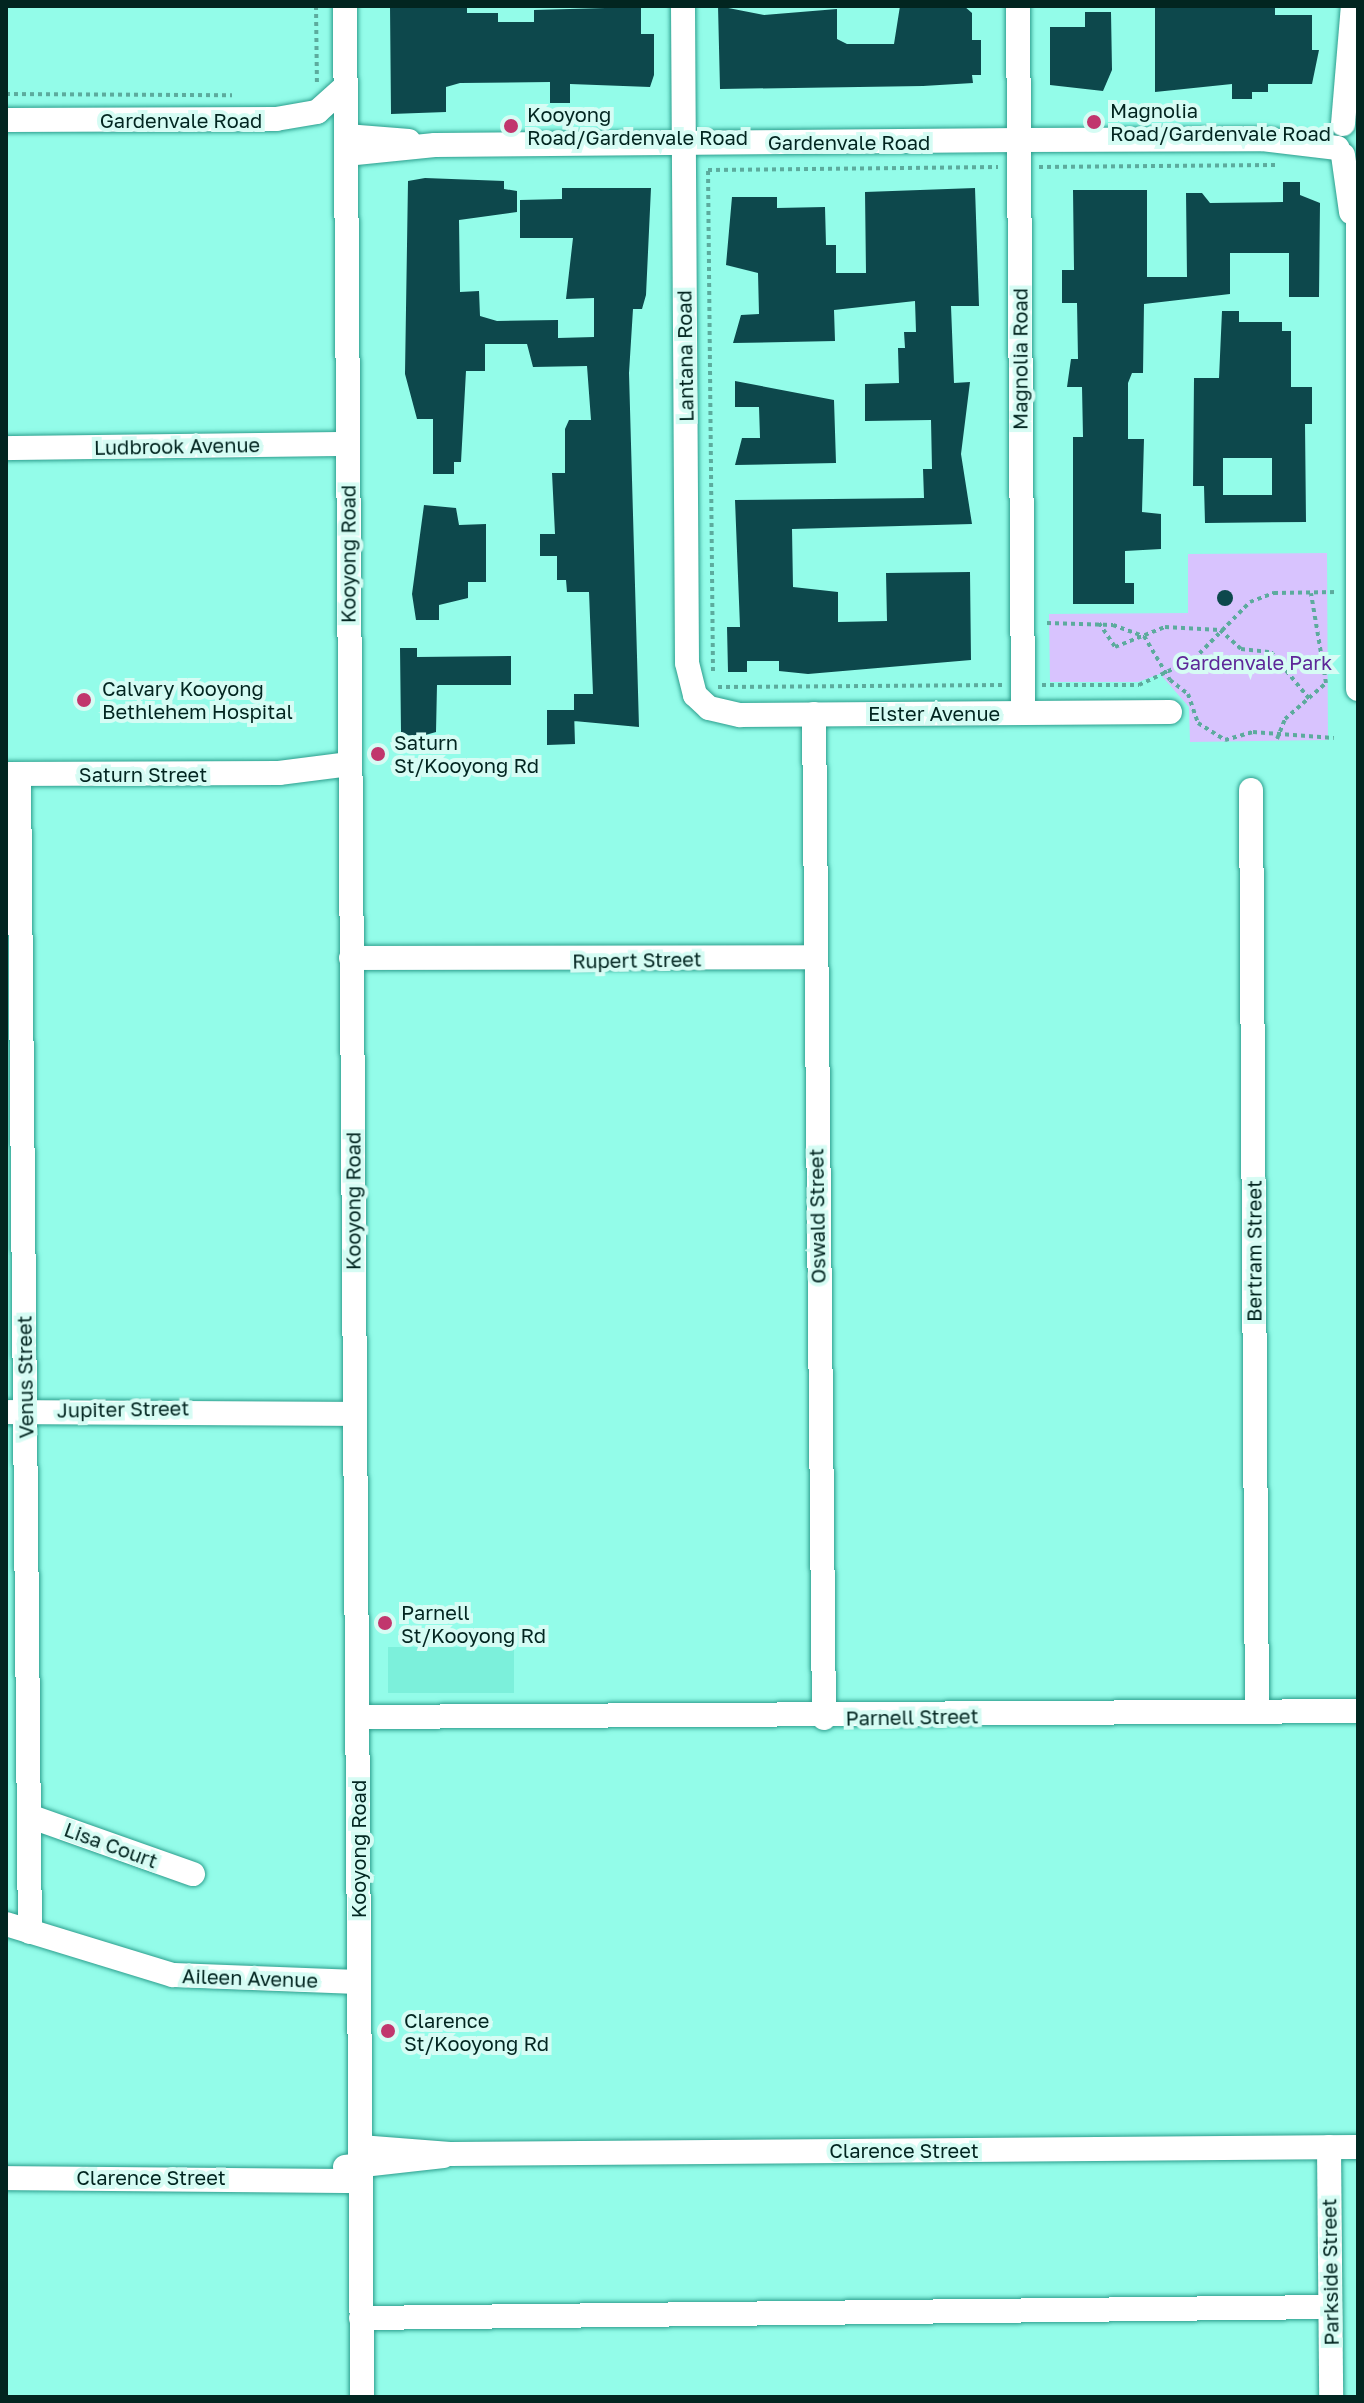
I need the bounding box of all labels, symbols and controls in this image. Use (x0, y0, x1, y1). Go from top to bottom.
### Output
place label: Magnolia Road/Gardenvale Road (1110, 98, 1331, 145)
place label: Kooyong Road/Gardenvale Road (527, 102, 748, 149)
street label: Gardenvale Road (100, 108, 262, 132)
marker: Magnolia Road/Gardenvale Road (1085, 113, 1103, 131)
marker: Kooyong Road/Gardenvale Road (502, 117, 520, 135)
street label: Gardenvale Road (768, 130, 930, 154)
street label: Magnolia Road (1008, 288, 1032, 430)
street label: Lantana Road (672, 290, 698, 422)
street label: Ludbrook Avenue (94, 433, 260, 459)
street label: Kooyong Road (336, 485, 360, 623)
park label: Gardenvale Park (1176, 650, 1332, 674)
place label: Calvary Kooyong Bethlehem Hospital (102, 676, 293, 723)
marker: Calvary Kooyong Bethlehem Hospital (73, 689, 95, 711)
street label: Elster Avenue (868, 701, 1000, 725)
place label: Saturn St/Kooyong Rd (394, 730, 539, 777)
marker: Saturn St/Kooyong Rd (369, 745, 387, 763)
street label: Saturn Street (79, 762, 207, 786)
street label: Rupert Street (572, 947, 702, 973)
street label: Kooyong Road (341, 1132, 365, 1270)
street label: Oswald Street (804, 1148, 830, 1284)
street label: Bertram Street (1242, 1180, 1266, 1322)
street label: Venus Street (12, 1315, 38, 1439)
street label: Jupiter Street (57, 1396, 189, 1422)
place label: Parnell St/Kooyong Rd (401, 1600, 546, 1647)
marker: Parnell St/Kooyong Rd (376, 1614, 394, 1632)
street label: Parnell Street (845, 1704, 979, 1730)
street label: Kooyong Road (346, 1780, 370, 1918)
street label: Lisa Court (61, 1817, 161, 1873)
street label: Aileen Avenue (182, 1964, 318, 1992)
place label: Clarence St/Kooyong Rd (404, 2008, 549, 2055)
marker: Clarence St/Kooyong Rd (379, 2022, 397, 2040)
street label: Clarence Street (829, 2138, 979, 2162)
street label: Clarence Street (76, 2165, 226, 2189)
street label: Parkside Street (1317, 2198, 1343, 2346)

